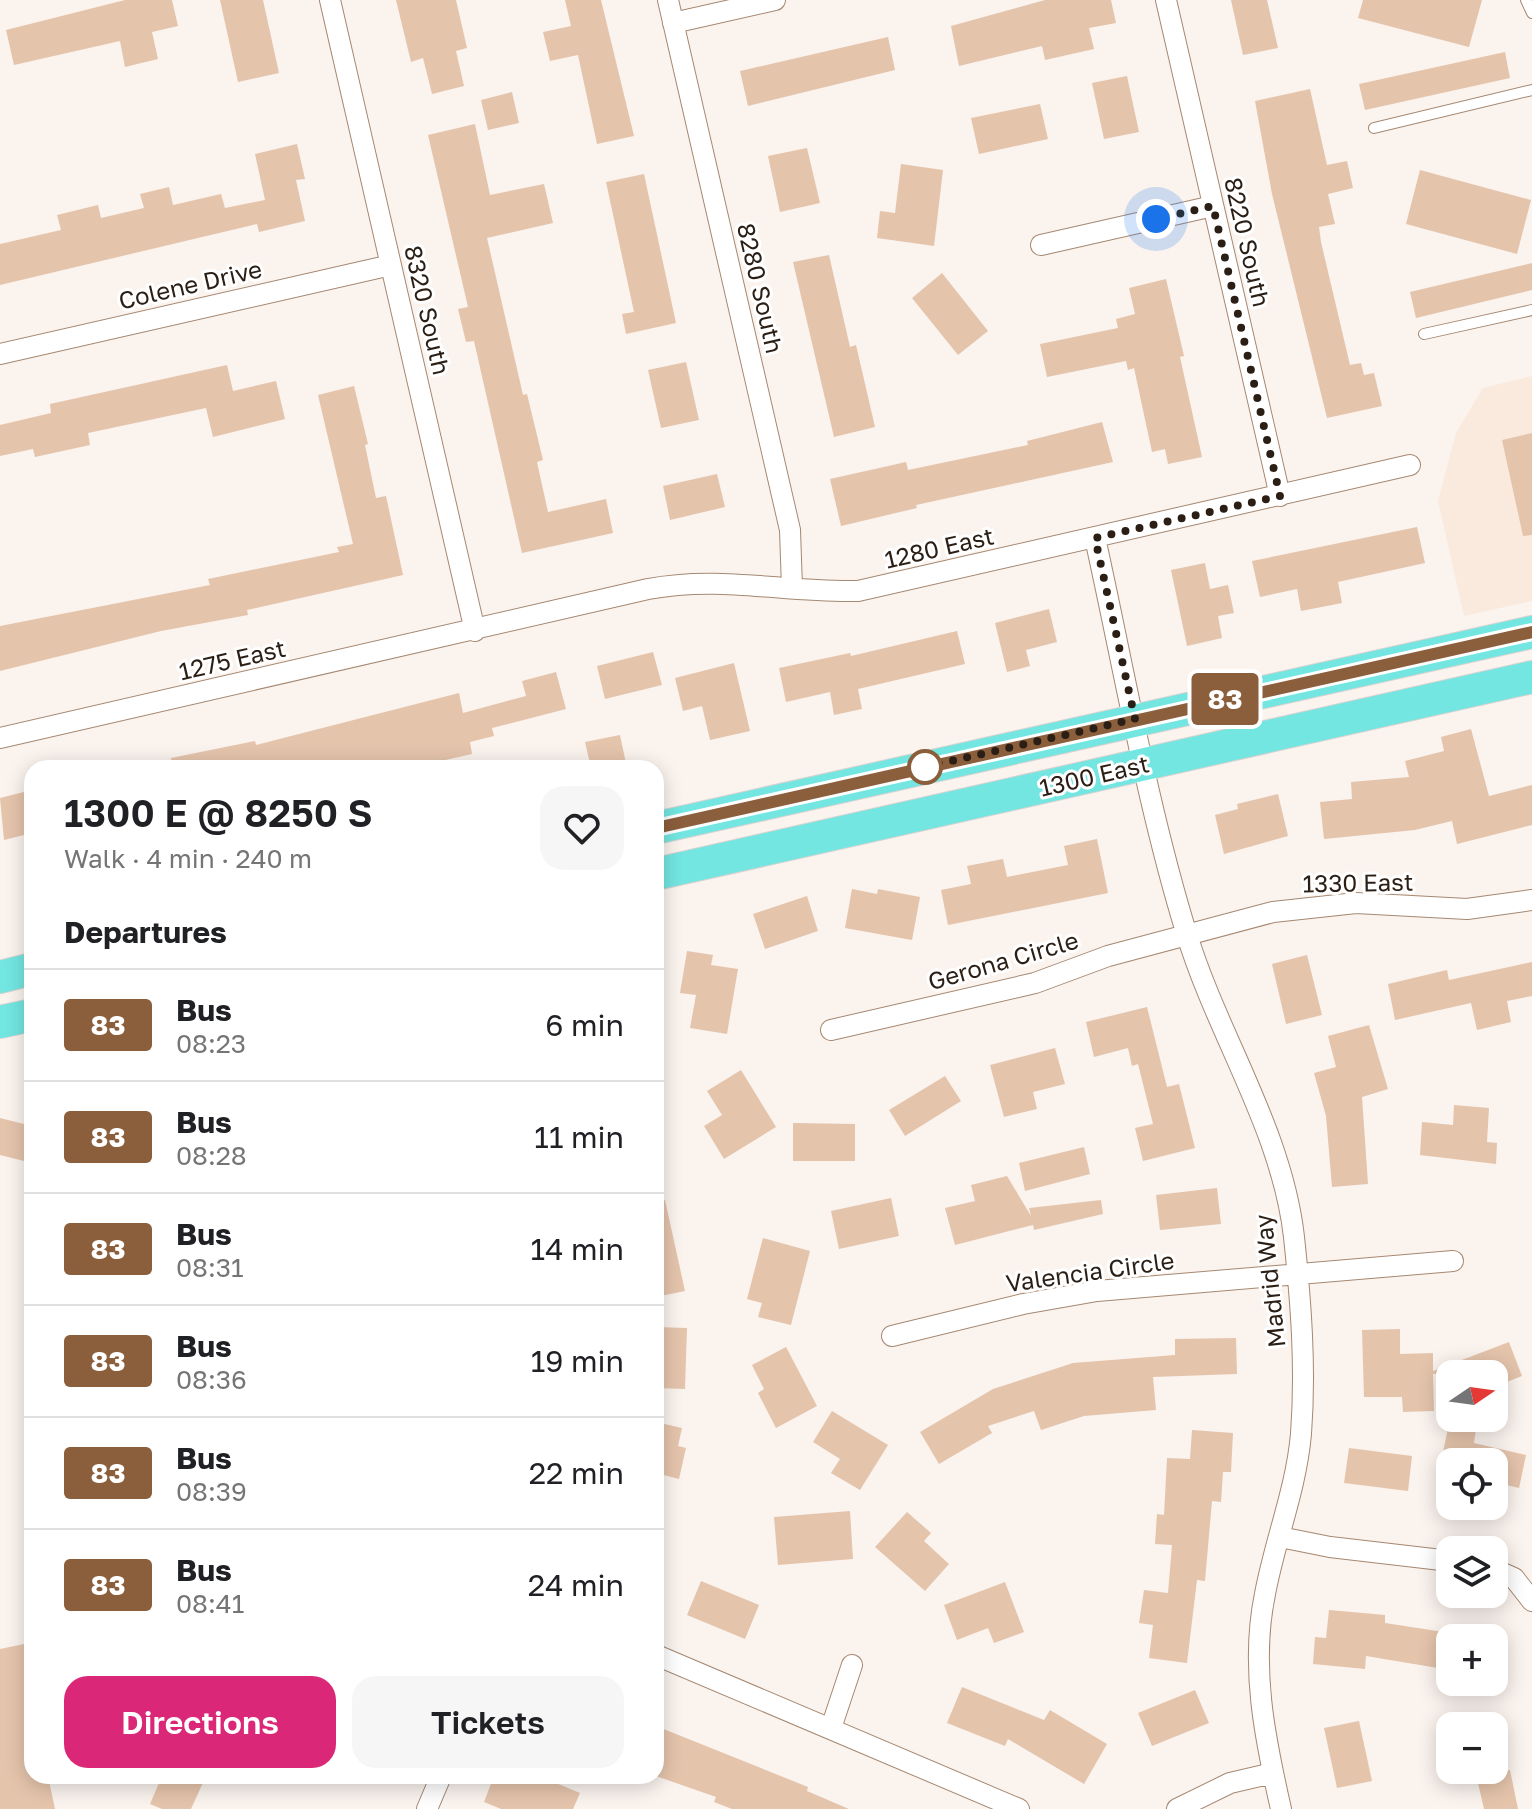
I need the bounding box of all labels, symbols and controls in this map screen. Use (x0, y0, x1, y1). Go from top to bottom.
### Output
street label: 8220 South (1219, 174, 1277, 310)
your location (1136, 199, 1176, 239)
street label: 8280 South (732, 220, 790, 356)
street label: 8320 South (399, 242, 457, 378)
street label: Colene Drive (115, 253, 265, 315)
street label: 1280 East (881, 520, 997, 574)
street label: 1275 East (176, 633, 288, 685)
line badge: 83 (1189, 673, 1261, 725)
text: 83 (1207, 682, 1243, 715)
street label: 1300 East (1036, 748, 1152, 802)
unlabelled marker (908, 750, 942, 784)
button: heart (540, 786, 624, 870)
text: 1300 E @ 8250 S (64, 790, 373, 835)
text: Walk · 4 min · 240 m (64, 843, 312, 874)
street label: 1330 East (1302, 867, 1414, 897)
text: Departures (64, 914, 227, 950)
street label: Gerona Circle (925, 925, 1081, 995)
text: Bus (176, 992, 232, 1028)
text: 6 min (545, 1007, 624, 1043)
text: 83 (90, 1008, 126, 1041)
text: 08:23 (176, 1028, 246, 1059)
text: Bus (176, 1104, 232, 1140)
text: 11 min (534, 1119, 624, 1155)
text: 83 (90, 1120, 126, 1153)
text: 08:28 (176, 1140, 247, 1171)
street label: Madrid Way (1248, 1213, 1290, 1349)
text: Bus (176, 1216, 232, 1252)
text: 14 min (531, 1231, 624, 1267)
text: 83 (90, 1232, 126, 1265)
street label: Valencia Circle (1004, 1245, 1176, 1297)
text: 08:31 (176, 1252, 244, 1283)
text: Bus (176, 1328, 232, 1364)
text: 19 min (531, 1343, 624, 1379)
text: 83 (90, 1344, 126, 1377)
north arrow (1436, 1360, 1508, 1432)
map controls (1436, 1360, 1508, 1784)
text: 08:36 (176, 1364, 247, 1395)
text: Bus (176, 1440, 232, 1476)
button: locate (1436, 1448, 1508, 1520)
text: 22 min (529, 1455, 624, 1491)
text: 83 (90, 1456, 126, 1489)
text: 08:39 (176, 1476, 247, 1507)
button: layers (1436, 1536, 1508, 1608)
text: Bus (176, 1552, 232, 1588)
text: 24 min (528, 1567, 624, 1603)
text: 83 (90, 1568, 126, 1601)
text: 08:41 (176, 1588, 244, 1619)
button: + (1436, 1624, 1508, 1696)
button: Directions (64, 1676, 336, 1768)
button: Tickets (352, 1676, 624, 1768)
button: − (1436, 1712, 1508, 1784)

